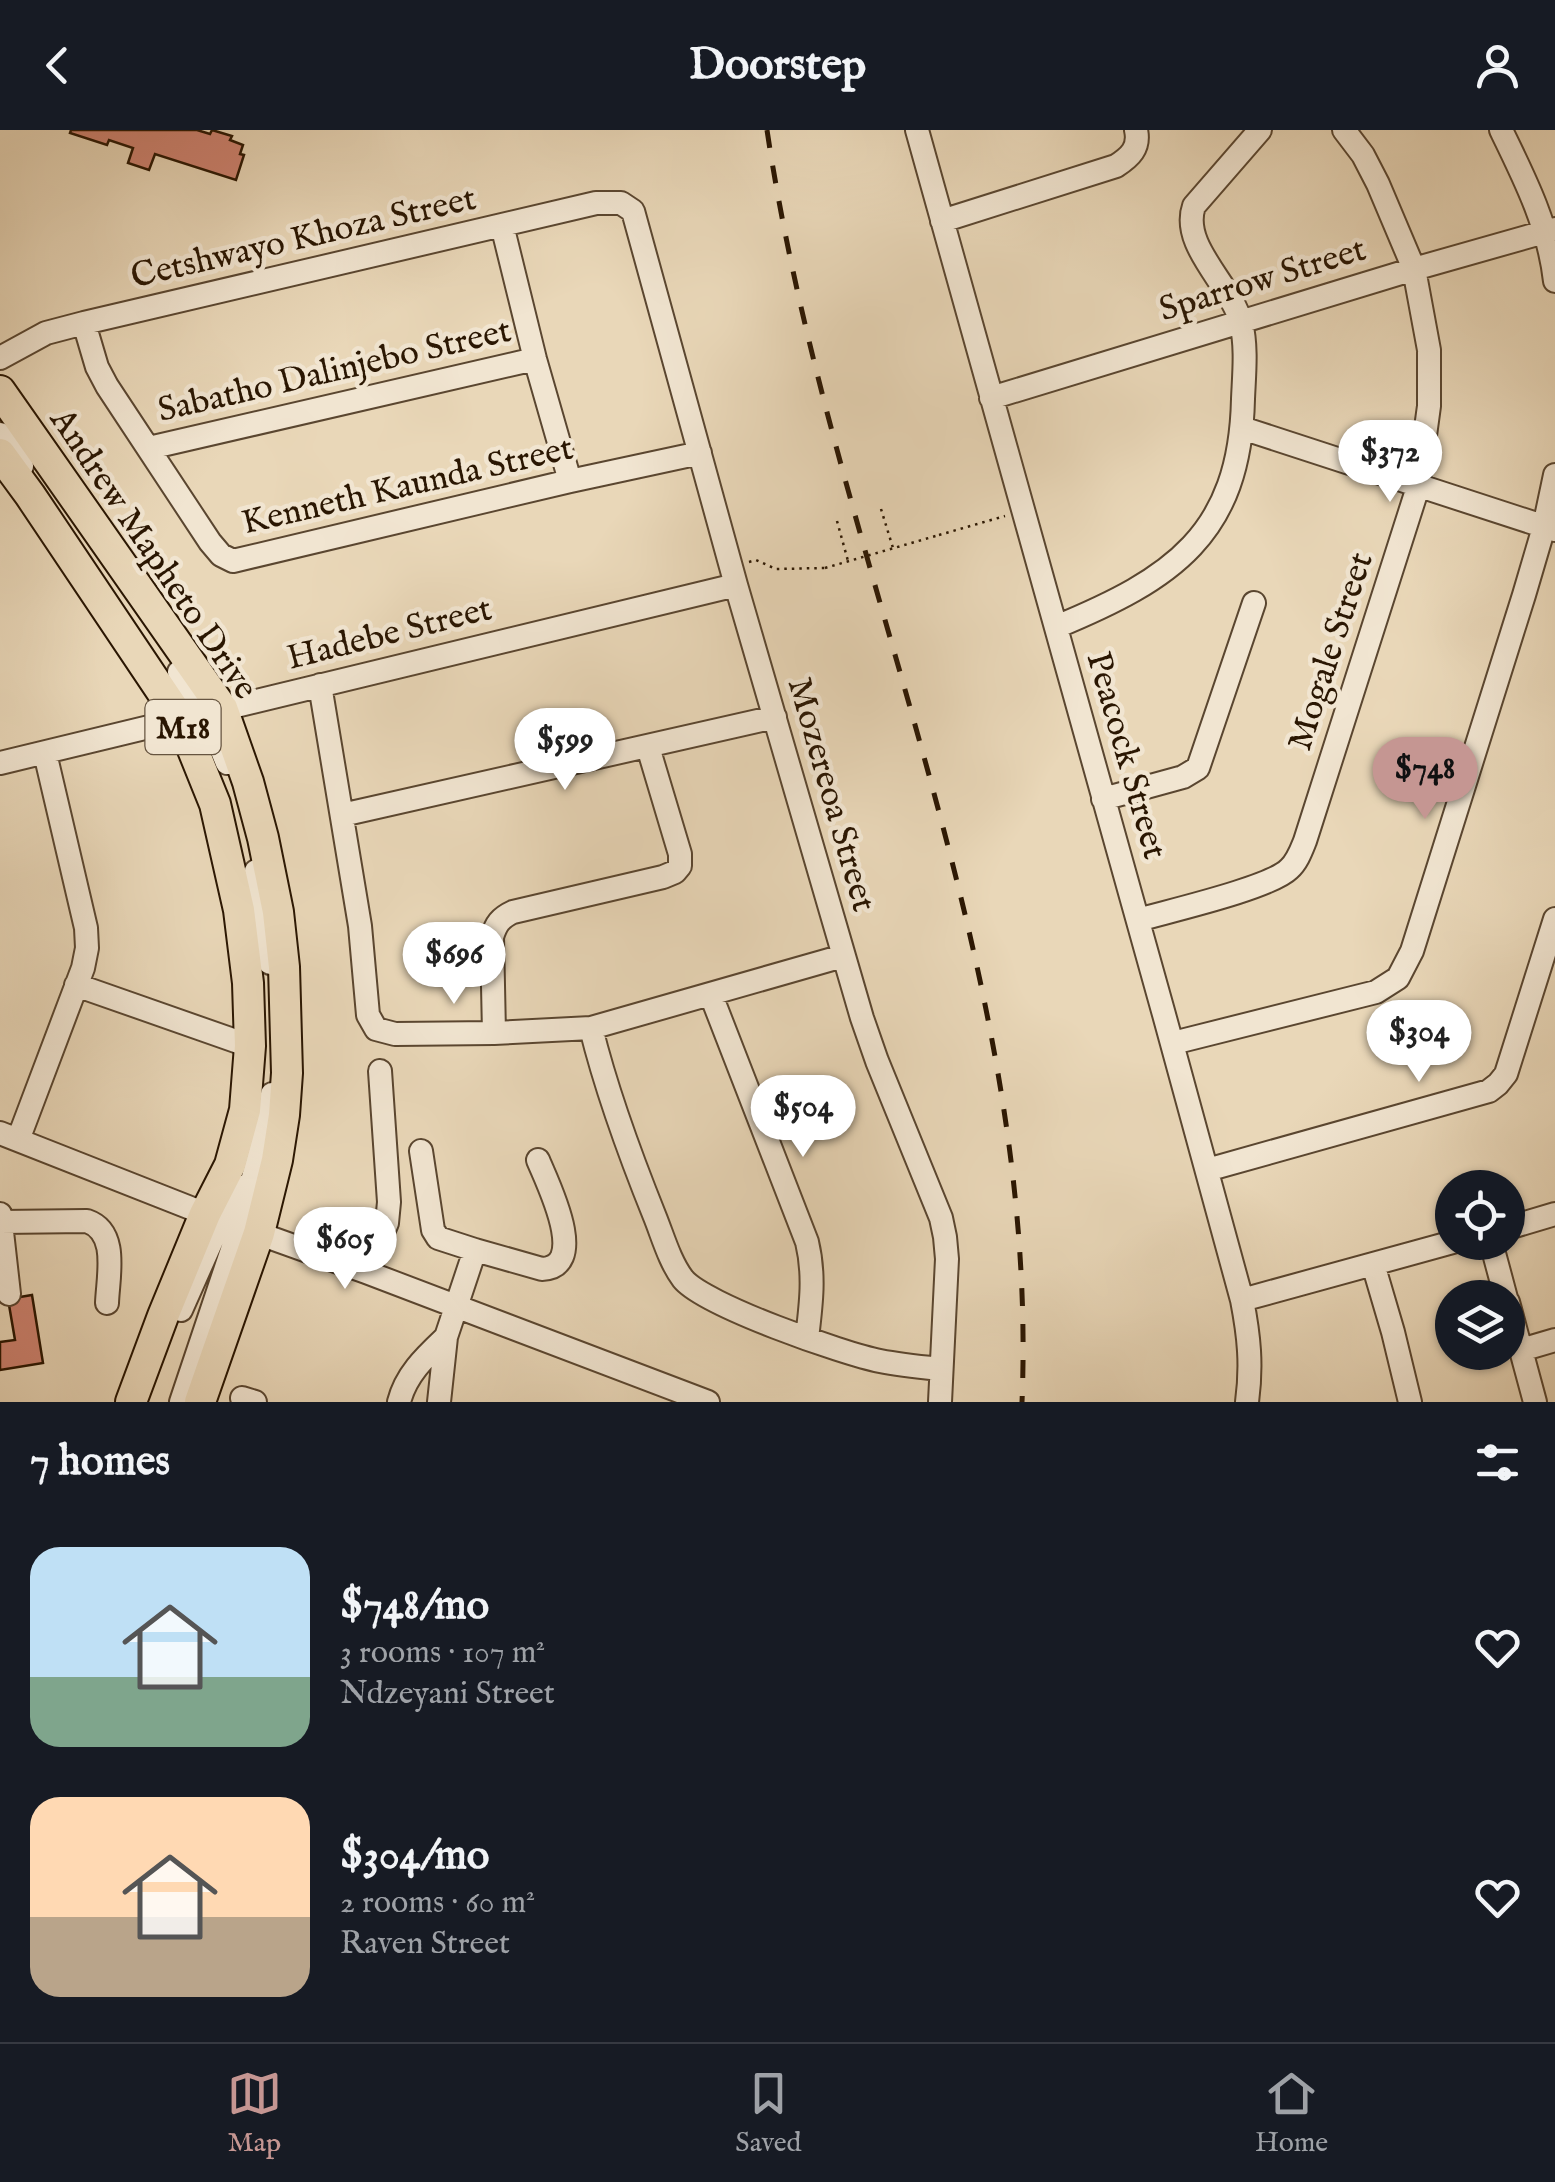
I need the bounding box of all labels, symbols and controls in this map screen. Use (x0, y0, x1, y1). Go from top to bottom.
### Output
text: Doorstep (689, 37, 866, 94)
icon: back (30, 38, 85, 93)
icon: person (1470, 38, 1525, 93)
street label: Cetshwayo Khoza Street (127, 177, 481, 300)
street label: Sparrow Street (1154, 228, 1372, 333)
street label: Sabatho Dalinjebo Street (154, 309, 516, 434)
street label: Andrew Mapheto Drive (38, 399, 267, 709)
pin: $372 (1331, 420, 1449, 505)
street label: Kenneth Kaunda Street (238, 426, 578, 546)
text: $372 (1360, 432, 1420, 473)
street label: Mogale Street (1278, 547, 1385, 756)
street label: Hadebe Street (283, 587, 497, 682)
street label: Peacock Street (1075, 647, 1177, 864)
street label: Mozereoa Street (776, 673, 885, 917)
road number: M18 (146, 700, 220, 754)
pin: $599 (506, 708, 624, 793)
text: $599 (536, 720, 594, 761)
pin: $748 (1366, 737, 1484, 822)
text: $748 (1395, 749, 1455, 790)
pin: $696 (395, 922, 513, 1007)
text: $696 (425, 934, 483, 975)
pin: $304 (1360, 1000, 1478, 1085)
text: $304 (1388, 1012, 1450, 1053)
pin: $504 (744, 1075, 862, 1160)
text: $504 (773, 1087, 833, 1128)
map controls (1435, 1170, 1525, 1370)
button: locate (1435, 1170, 1525, 1260)
pin: $605 (286, 1207, 404, 1292)
text: $605 (316, 1219, 374, 1260)
button: layers (1435, 1280, 1525, 1370)
icon: filters (1470, 1435, 1525, 1490)
text: 7 homes (30, 1436, 170, 1489)
text: $748/mo (340, 1580, 489, 1633)
icon: home (110, 1587, 230, 1707)
icon: heart (1470, 1620, 1525, 1675)
text: 3 rooms · 107 m² (340, 1633, 545, 1674)
text: Ndzeyani Street (340, 1674, 555, 1715)
text: $304/mo (340, 1830, 489, 1883)
icon: home (110, 1837, 230, 1957)
icon: heart (1470, 1870, 1525, 1925)
text: 2 rooms · 60 m² (340, 1883, 535, 1924)
text: Raven Street (340, 1924, 510, 1965)
tab: Map (227, 2066, 282, 2161)
tab: Saved (735, 2066, 802, 2161)
tab: Home (1255, 2066, 1328, 2161)

